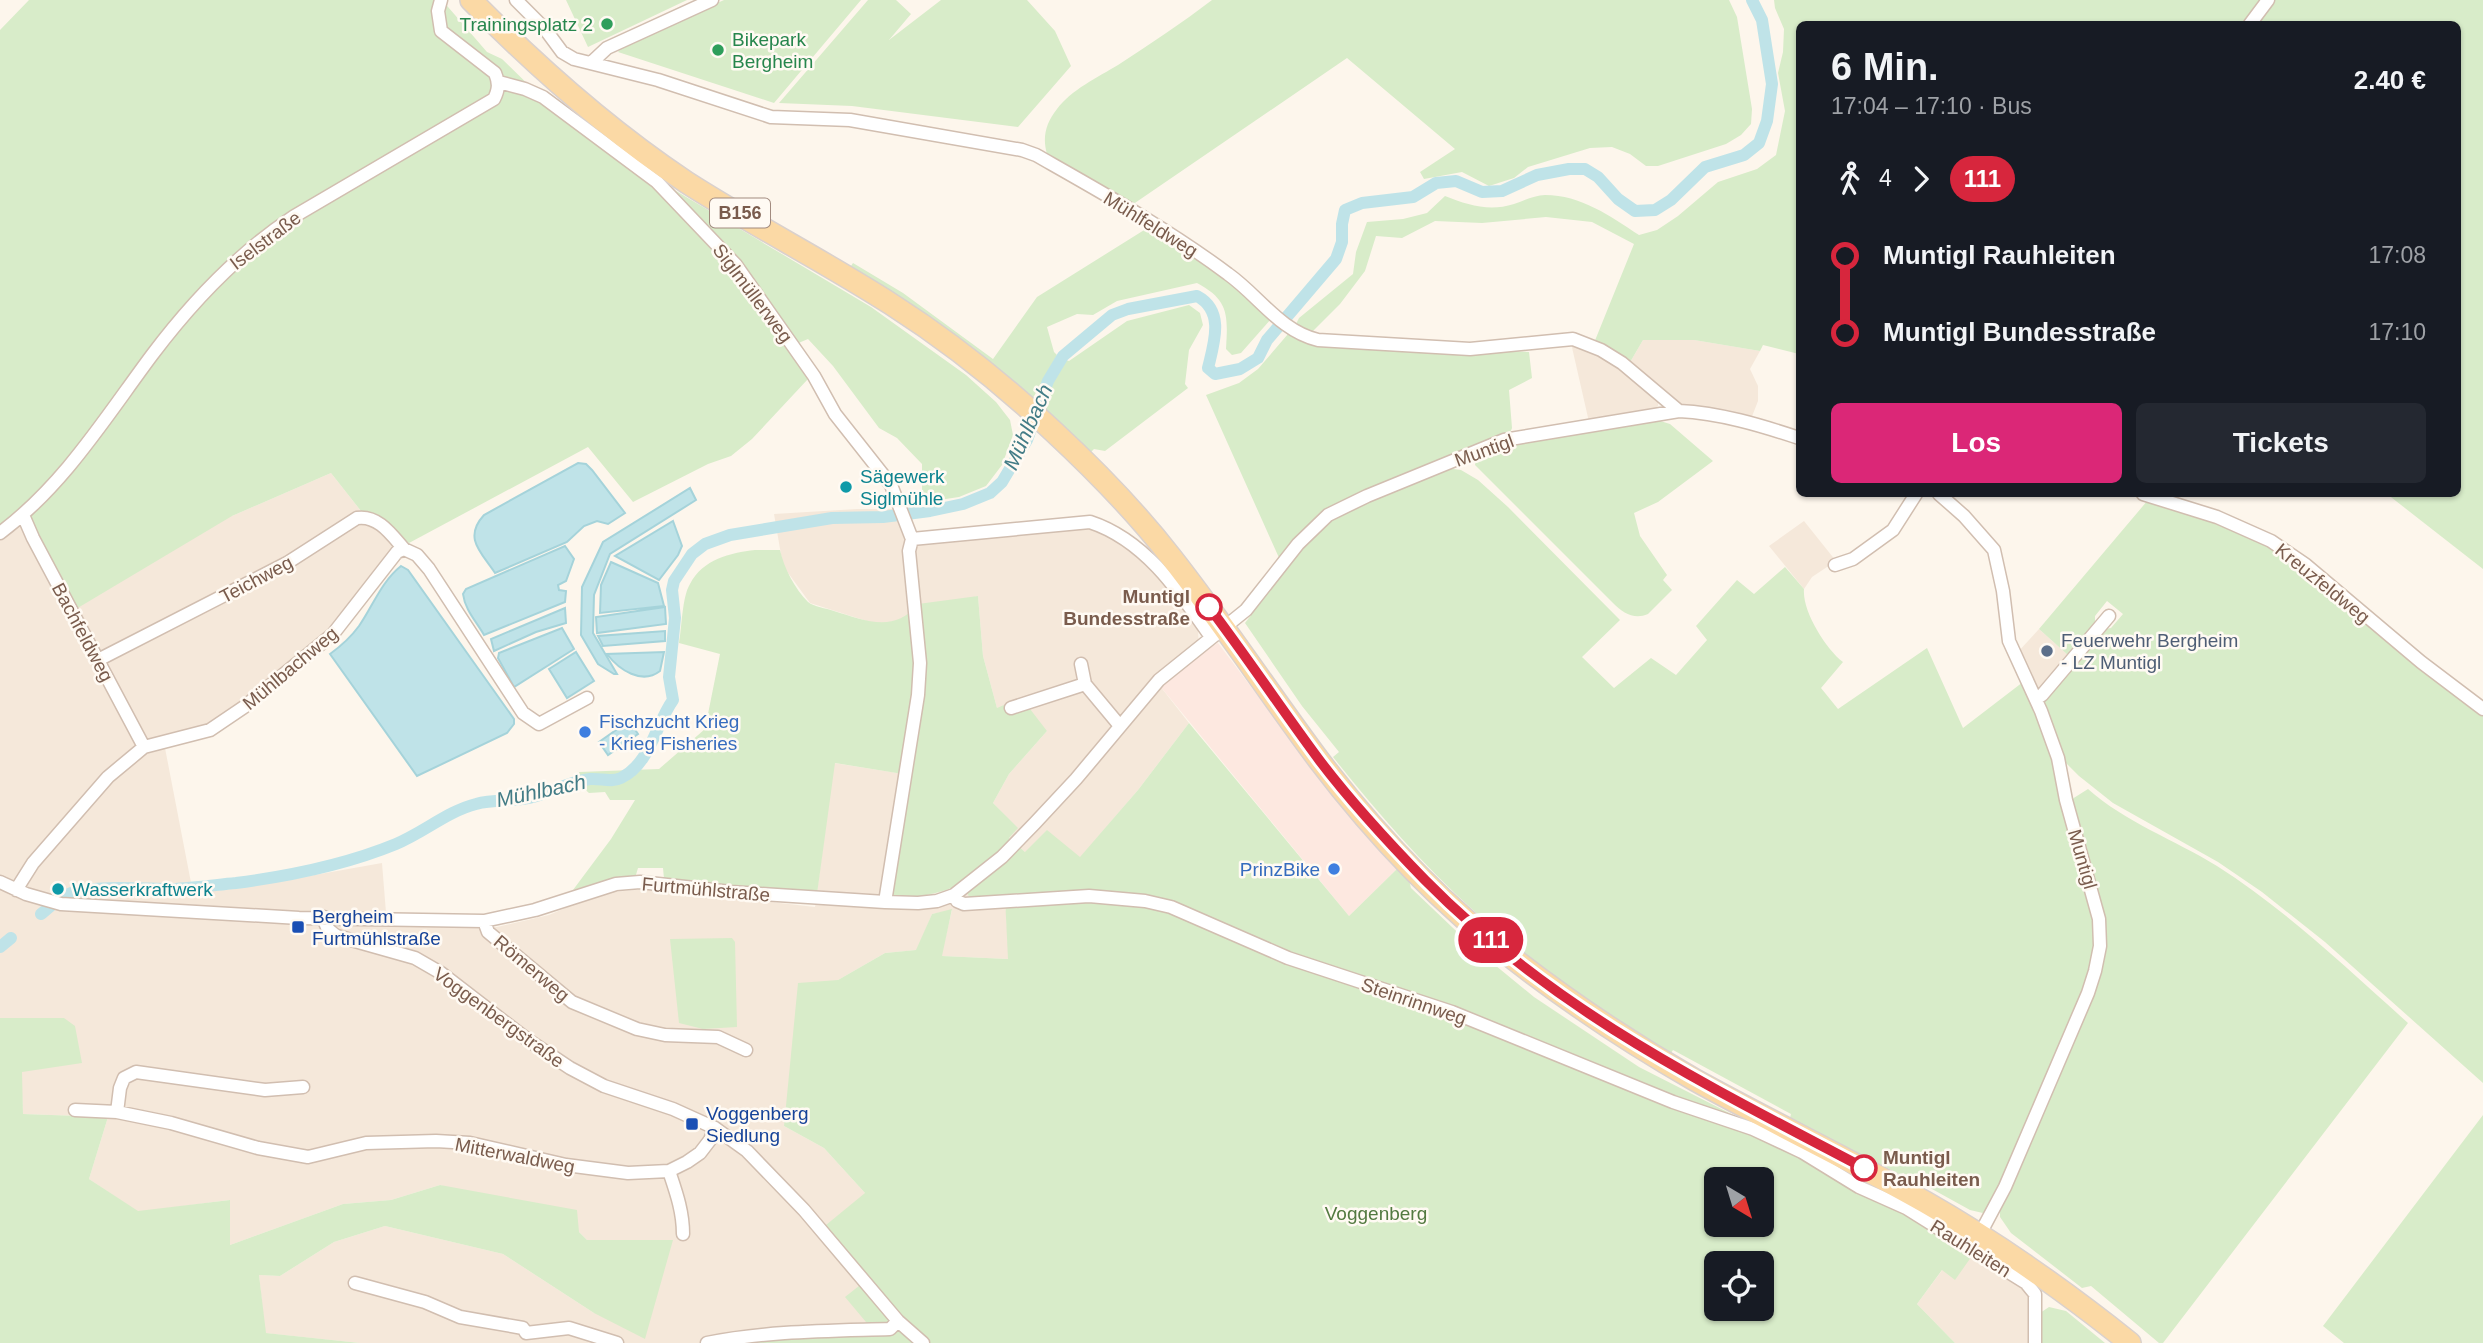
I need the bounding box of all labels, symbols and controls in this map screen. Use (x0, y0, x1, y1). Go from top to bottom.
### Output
place label: Trainingsplatz 2 (460, 14, 593, 35)
marker: Trainingsplatz 2 (599, 16, 615, 32)
place label: Bikepark Bergheim (732, 29, 813, 72)
marker: Bikepark Bergheim (710, 42, 726, 58)
text: 6 Min. (1831, 46, 1939, 88)
text: 2.40 € (2354, 65, 2426, 95)
text: 17:04 – 17:10 · Bus (1831, 93, 2032, 119)
icon: walk (1831, 160, 1869, 198)
icon: forward (1902, 160, 1940, 198)
text: 4 (1879, 165, 1892, 191)
text: 111 (1964, 165, 2001, 192)
street label: Mühlfeldweg (1100, 187, 1202, 262)
road number: B156 (710, 198, 770, 228)
street label: Iselstraße (226, 207, 305, 274)
street label: Siglmüllerweg (709, 240, 797, 347)
text: Muntigl Rauhleiten (1883, 240, 2116, 270)
text: 17:08 (2368, 242, 2426, 268)
text: Muntigl Bundesstraße (1883, 317, 2156, 347)
text: 17:10 (2368, 319, 2426, 345)
water label: Mühlbach (999, 381, 1057, 473)
button: Los (1831, 403, 2122, 483)
button: Tickets (2136, 403, 2426, 483)
street label: Muntigl (1452, 430, 1517, 471)
place label: Sägewerk Siglmühle (860, 466, 945, 509)
marker: Sägewerk Siglmühle (838, 479, 854, 495)
street label: Kreuzfeldweg (2271, 539, 2374, 628)
street label: Teichweg (216, 552, 296, 607)
street label: Bachfeldweg (48, 579, 117, 685)
place label: Muntigl Bundesstraße (1063, 586, 1190, 629)
marker: Muntigl Bundesstraße (1196, 594, 1222, 620)
street label: Mühlbachweg (239, 623, 342, 714)
place label: Feuerwehr Bergheim - LZ Muntigl (2061, 630, 2238, 673)
marker: Feuerwehr Bergheim - LZ Muntigl (2039, 643, 2055, 659)
place label: Fischzucht Krieg - Krieg Fisheries (599, 711, 739, 754)
marker: Fischzucht Krieg - Krieg Fisheries (577, 724, 593, 740)
water label: Mühlbach (494, 770, 588, 811)
street label: Muntigl (2064, 827, 2101, 891)
place label: PrinzBike (1240, 859, 1320, 880)
marker: PrinzBike (1326, 861, 1342, 877)
street label: Furtmühlstraße (641, 873, 771, 906)
place label: Wasserkraftwerk (72, 879, 213, 900)
marker: Wasserkraftwerk (50, 881, 66, 897)
place label: Bergheim Furtmühlstraße (312, 906, 441, 949)
line badge: 111 (1451, 917, 1531, 963)
marker: Bergheim Furtmühlstraße (290, 919, 306, 935)
text: 111 (1472, 926, 1510, 953)
street label: Römerweg (490, 931, 574, 1006)
street label: Voggenbergstraße (429, 963, 568, 1072)
street label: Steinrinnweg (1358, 974, 1469, 1029)
place label: Voggenberg Siedlung (706, 1103, 809, 1146)
marker: Voggenberg Siedlung (684, 1116, 700, 1132)
street label: Mitterwaldweg (453, 1134, 577, 1177)
place label: Muntigl Rauhleiten (1883, 1147, 1980, 1190)
marker: Muntigl Rauhleiten (1851, 1155, 1877, 1181)
north arrow (1704, 1167, 1774, 1237)
map controls (1704, 1167, 1774, 1321)
park label: Voggenberg (1325, 1203, 1427, 1224)
street label: Rauhleiten (1927, 1215, 2015, 1281)
button: locate (1704, 1251, 1774, 1321)

